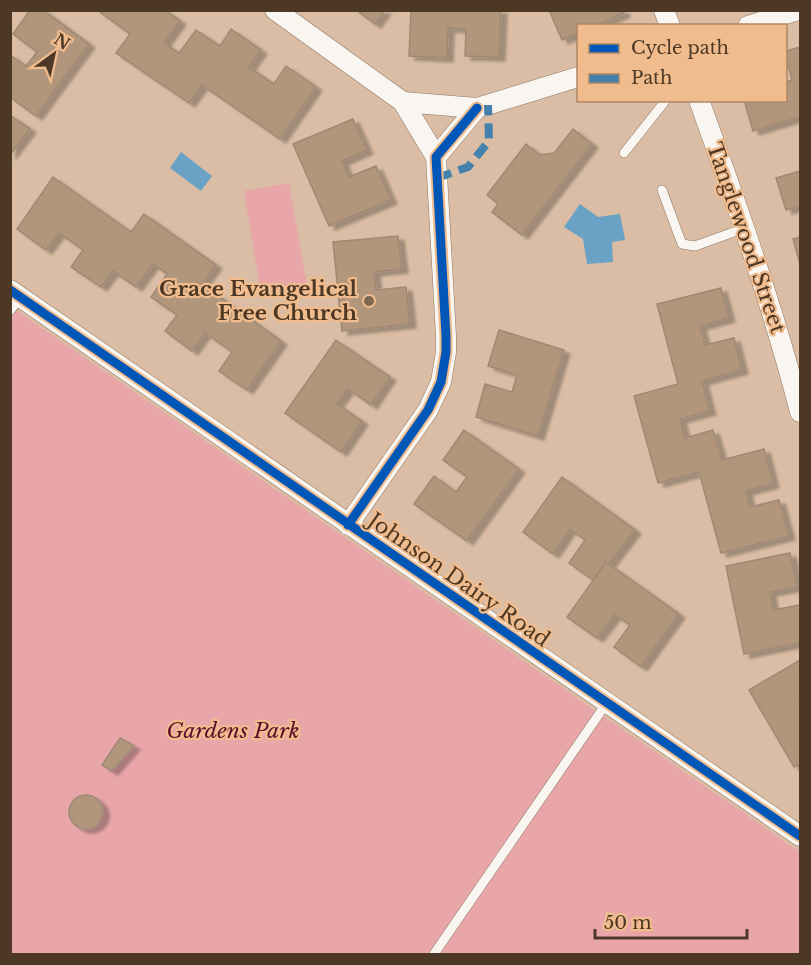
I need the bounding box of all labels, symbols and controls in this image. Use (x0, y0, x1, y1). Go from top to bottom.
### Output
north arrow (24, 24, 84, 84)
legend (577, 24, 787, 102)
text: N (50, 29, 74, 54)
text: Cycle path (631, 37, 729, 59)
text: Path (631, 67, 672, 89)
street label: Tanglewood Street (701, 139, 791, 337)
place label: Grace Evangelical Free Church (159, 276, 358, 326)
marker: Grace Evangelical Free Church (362, 294, 376, 308)
street label: Johnson Dairy Road (361, 506, 555, 653)
park label: Gardens Park (166, 718, 300, 744)
scale bar (595, 902, 746, 940)
text: 50 m (604, 912, 652, 934)

